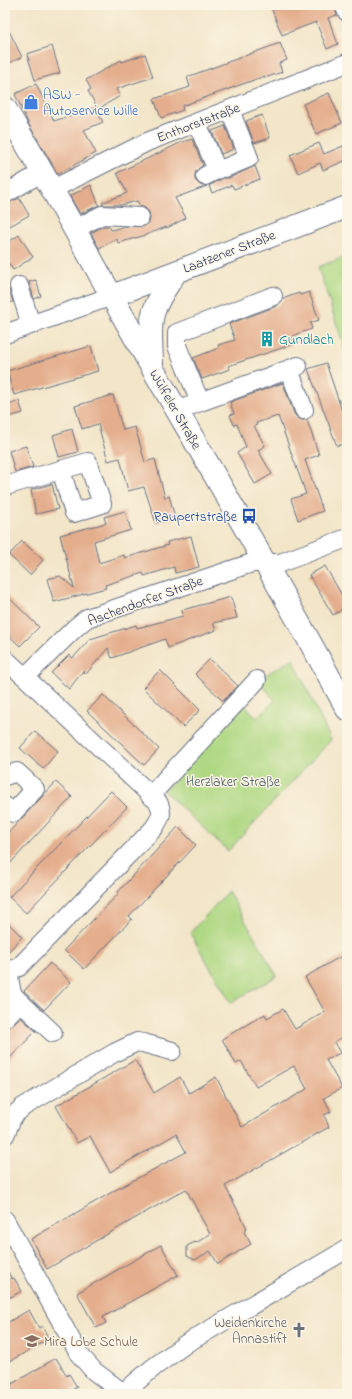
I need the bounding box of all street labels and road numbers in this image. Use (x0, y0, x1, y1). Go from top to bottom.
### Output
street label: Enthorststraße (154, 98, 244, 149)
street label: Laatzener Straße (180, 225, 279, 280)
street label: Wülfeler Straße (143, 366, 207, 454)
street label: Aschendorfer Straße (85, 571, 207, 632)

